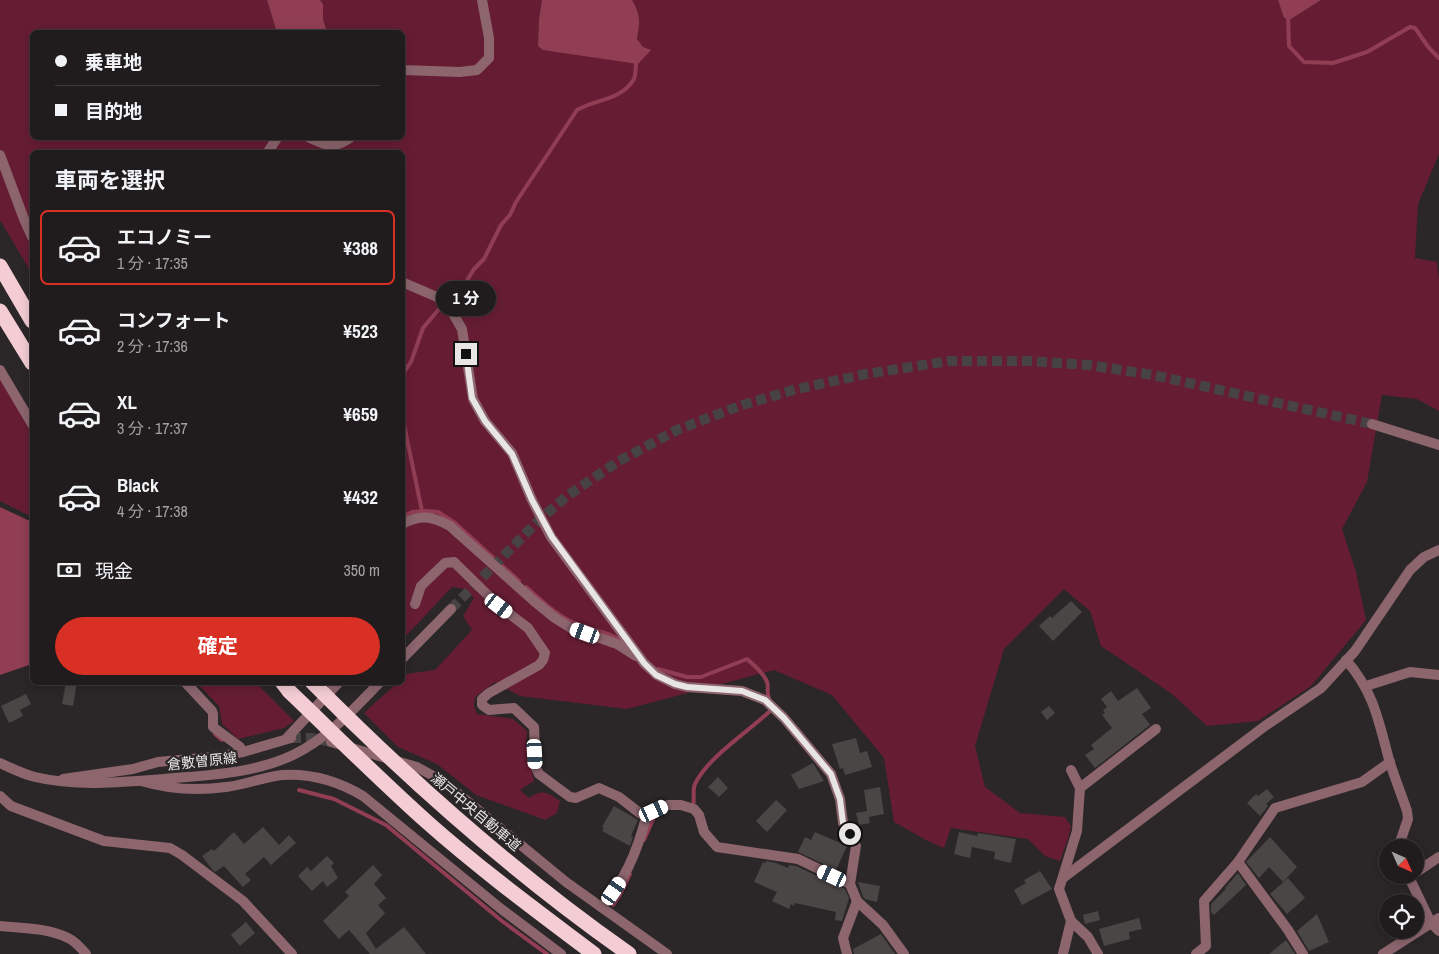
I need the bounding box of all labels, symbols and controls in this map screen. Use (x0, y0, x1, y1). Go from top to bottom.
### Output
text: 乗車地 (85, 49, 142, 75)
text: 目的地 (85, 98, 142, 124)
text: 車両を選択 (55, 165, 165, 195)
text: エコノミー (117, 224, 212, 250)
icon: car (57, 225, 102, 270)
text: ¥388 (343, 235, 378, 261)
text: 1 分 · 17:35 (117, 252, 188, 274)
callout: 1 分 (436, 282, 496, 316)
text: 1 分 (453, 287, 479, 309)
text: コンフォート (117, 307, 230, 333)
icon: car (57, 308, 102, 353)
text: ¥523 (343, 318, 378, 344)
text: 2 分 · 17:36 (117, 335, 188, 357)
route end (455, 343, 477, 365)
text: XL (117, 389, 137, 415)
icon: car (57, 391, 102, 436)
text: ¥659 (343, 401, 378, 427)
text: 3 分 · 17:37 (117, 417, 188, 439)
text: Black (117, 472, 159, 498)
icon: car (57, 474, 102, 519)
text: ¥432 (343, 484, 378, 510)
text: 4 分 · 17:38 (117, 500, 188, 522)
icon: cash (55, 556, 83, 584)
text: 現金 (95, 558, 133, 584)
text: 350 m (344, 559, 380, 581)
car (482, 591, 515, 621)
button: 確定 (55, 617, 380, 675)
car (568, 621, 601, 645)
car (526, 739, 543, 769)
street label: 倉敷曽原線 (166, 748, 238, 774)
street label: 瀬戸中央自動車道 (427, 769, 525, 855)
car (637, 798, 670, 824)
route start (839, 823, 861, 845)
north arrow (1379, 839, 1424, 884)
map controls (1379, 839, 1424, 939)
car (815, 863, 848, 889)
car (599, 874, 628, 908)
button: locate (1379, 894, 1424, 939)

